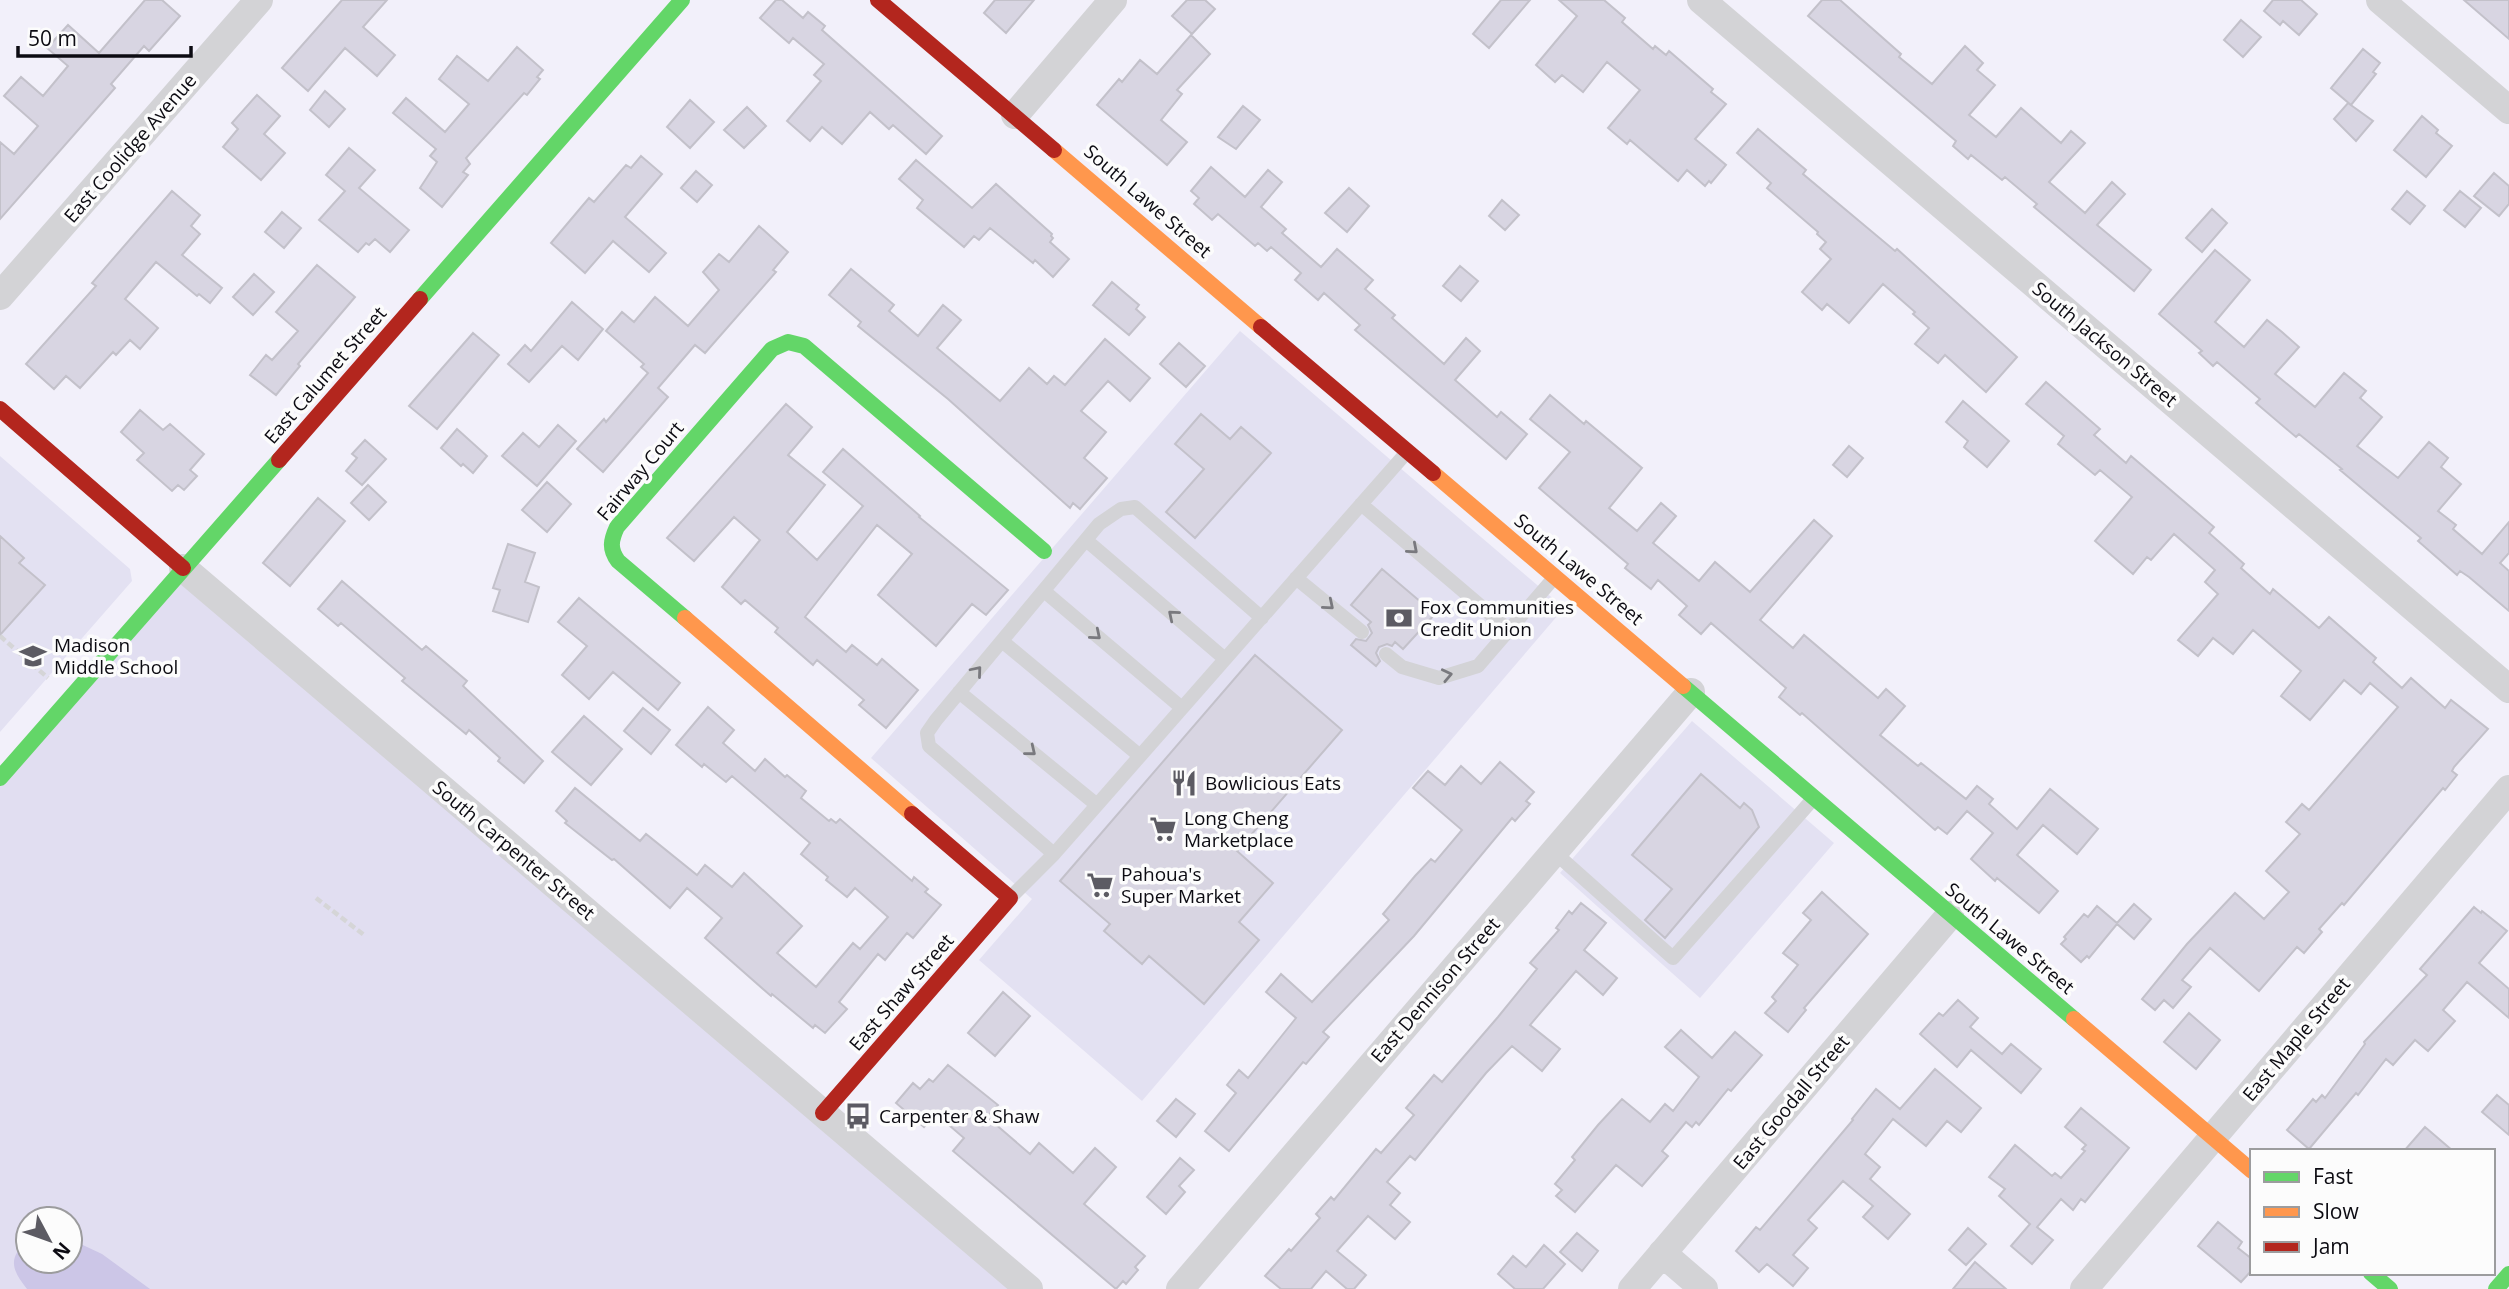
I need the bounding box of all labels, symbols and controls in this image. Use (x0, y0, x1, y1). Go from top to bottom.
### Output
scale bar (18, 14, 191, 58)
text: 50 m (28, 24, 77, 52)
street label: East Coolidge Avenue (58, 68, 202, 228)
street label: South Lawe Street (1079, 138, 1217, 264)
street label: South Jackson Street (2027, 276, 2183, 413)
street label: East Calumet Street (258, 301, 392, 449)
street label: Fairway Court (591, 416, 689, 526)
street label: South Lawe Street (1509, 507, 1649, 631)
one-way arrow (1405, 541, 1418, 553)
place label: Fox Communities Credit Union (1420, 594, 1574, 642)
one-way arrow (1321, 597, 1333, 610)
bank icon: Fox Communities Credit Union (1384, 603, 1414, 633)
one-way arrow (1169, 611, 1182, 623)
one-way arrow (1088, 627, 1101, 639)
place label: Madison Middle School (54, 632, 178, 680)
school or university icon: Madison Middle School (18, 641, 48, 671)
one-way arrow (969, 666, 982, 678)
one-way arrow (1441, 668, 1453, 683)
one-way arrow (1023, 743, 1036, 755)
restaurant icon: Bowlicious Eats (1169, 768, 1199, 798)
place label: Bowlicious Eats (1205, 770, 1341, 796)
street label: South Carpenter Street (427, 774, 601, 926)
place label: Long Cheng Marketplace (1184, 805, 1294, 853)
supermarket icon: Long Cheng Marketplace (1148, 814, 1178, 844)
place label: Pahoua's Super Market (1121, 861, 1241, 909)
supermarket icon: Pahoua's Super Market (1085, 870, 1115, 900)
street label: South Lawe Street (1940, 876, 2080, 1000)
street label: East Dennison Street (1365, 912, 1506, 1068)
street label: East Shaw Street (843, 928, 959, 1056)
street label: East Maple Street (2236, 971, 2356, 1107)
street label: East Goodall Street (1727, 1029, 1855, 1175)
bus stop icon: Carpenter & Shaw (843, 1101, 873, 1131)
place label: Carpenter & Shaw (879, 1103, 1040, 1129)
legend (2250, 1149, 2495, 1275)
text: Fast (2313, 1162, 2353, 1190)
text: Slow (2313, 1197, 2359, 1225)
north arrow (14, 1205, 84, 1275)
text: Jam (2311, 1232, 2350, 1260)
text: N (47, 1237, 77, 1266)

